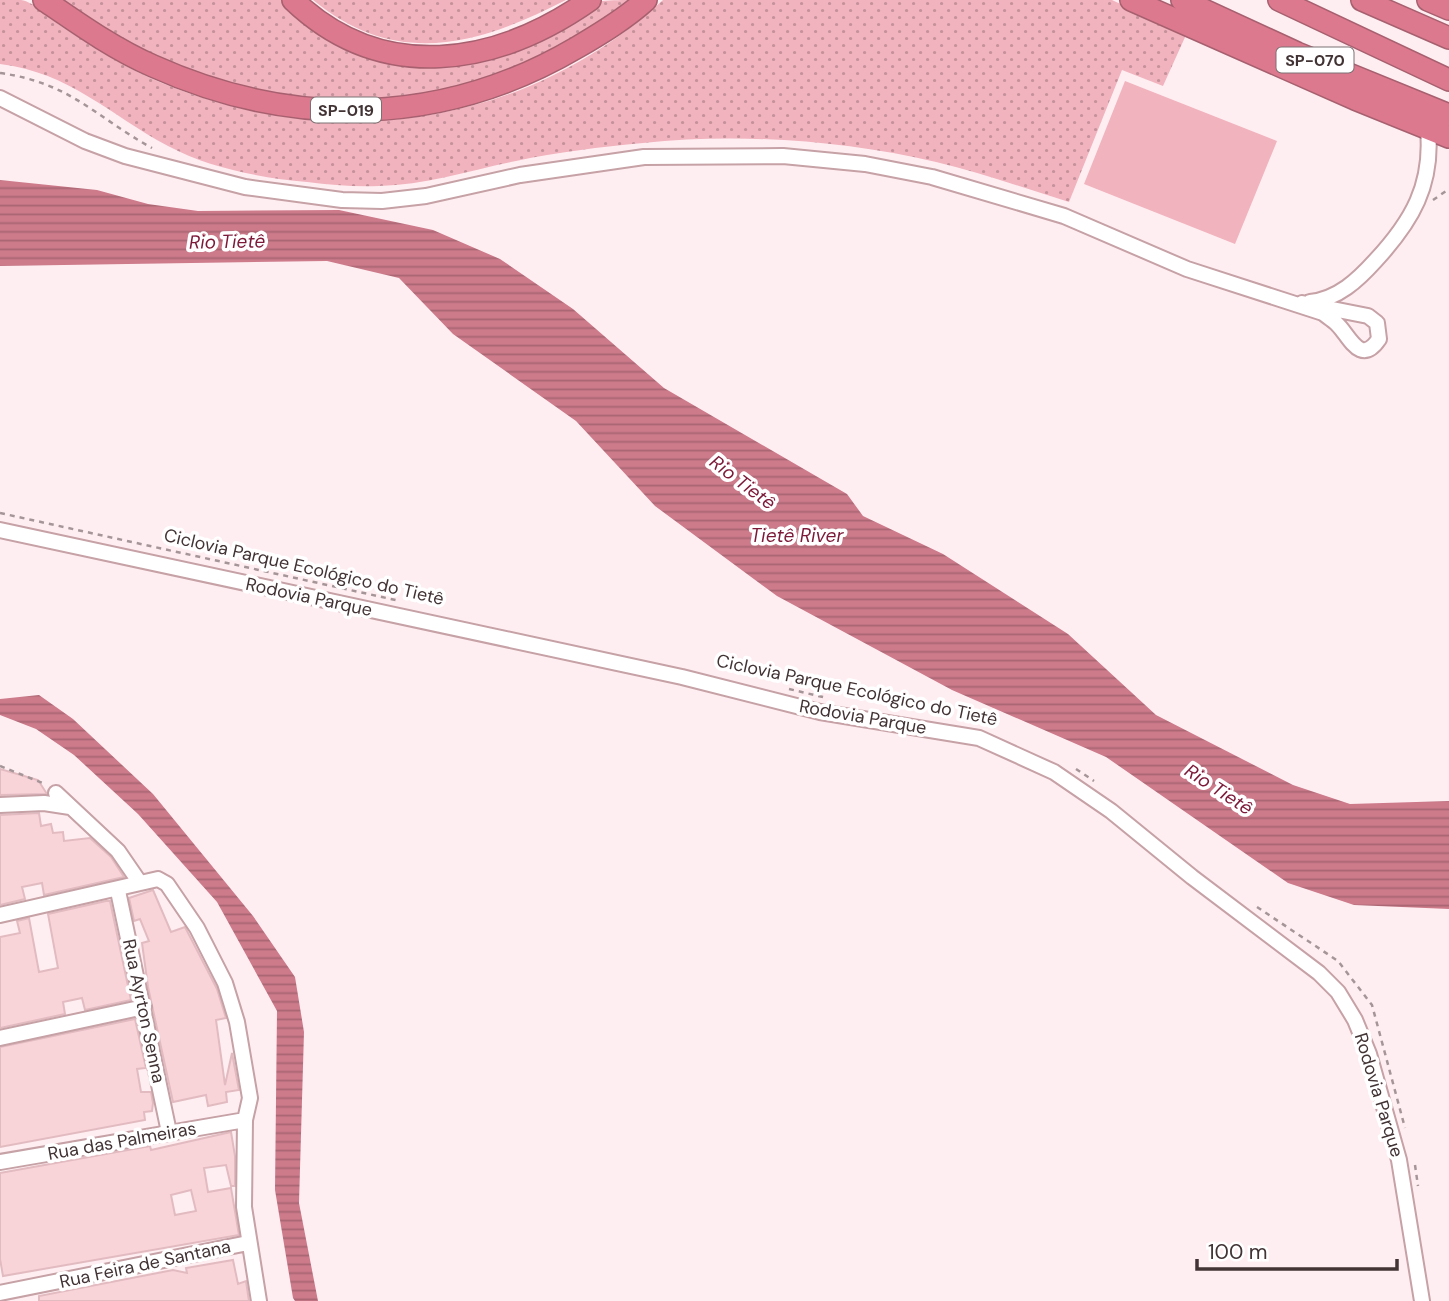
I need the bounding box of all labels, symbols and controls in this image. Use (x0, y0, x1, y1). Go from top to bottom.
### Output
road number: SP-070 (1276, 48, 1354, 72)
road number: SP-019 (311, 97, 381, 122)
water label: Rio Tietê (189, 228, 266, 255)
water label: Rio Tietê (705, 449, 781, 515)
street label: Ciclovia Parque Ecológico do Tietê (162, 523, 446, 611)
water label: Tietê River (751, 523, 844, 548)
street label: Rodovia Parque (244, 572, 374, 622)
street label: Ciclovia Parque Ecológico do Tietê (714, 648, 1000, 732)
street label: Rodovia Parque (798, 694, 928, 740)
water label: Rio Tietê (1180, 758, 1258, 821)
street label: Rua Ayrton Senna (117, 937, 171, 1085)
street label: Rodovia Parque (1349, 1030, 1409, 1160)
street label: Rua das Palmeiras (46, 1116, 198, 1166)
scale bar (1197, 1228, 1396, 1272)
street label: Rua Feira de Santana (57, 1234, 233, 1294)
text: 100 m (1208, 1238, 1268, 1266)

